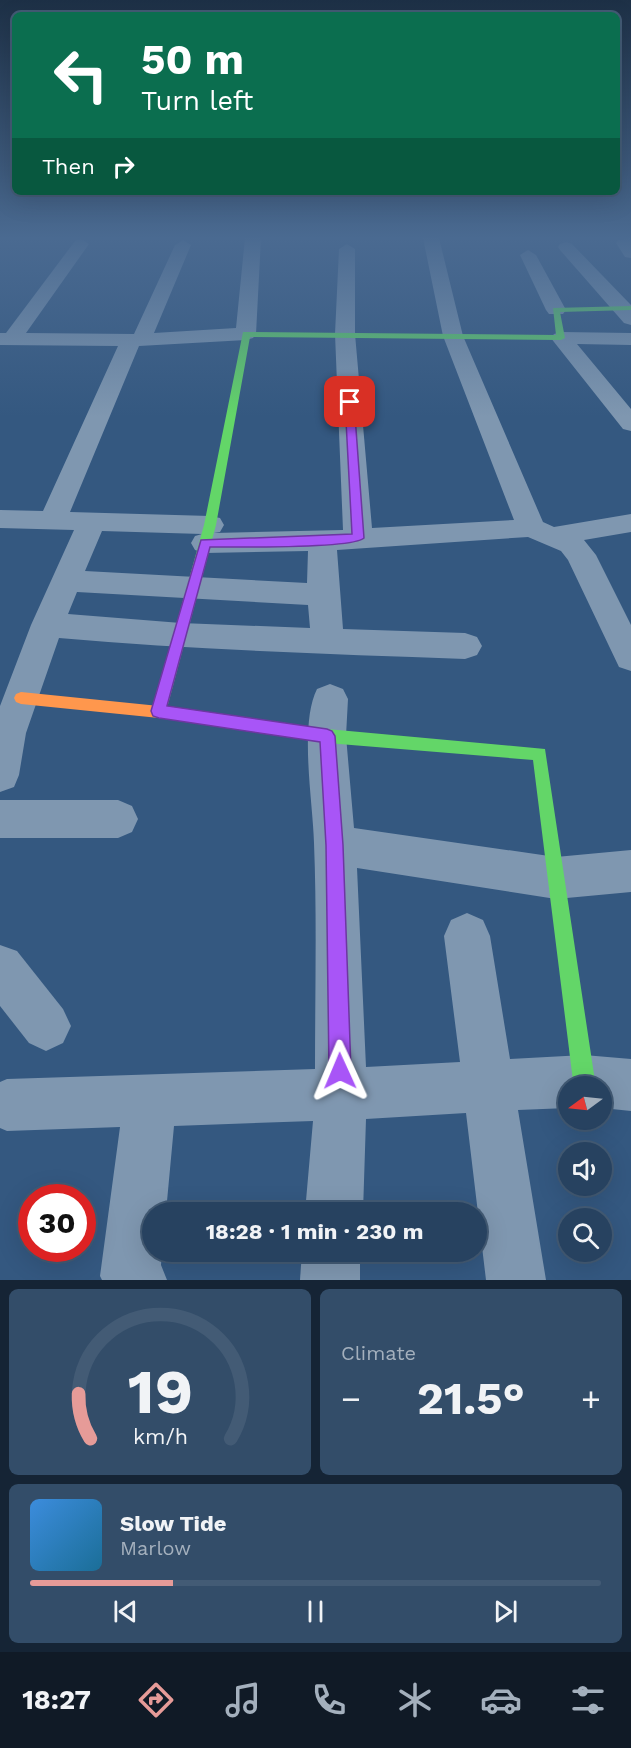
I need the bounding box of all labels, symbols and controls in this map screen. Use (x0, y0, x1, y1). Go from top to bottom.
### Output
text: 50 m (141, 35, 244, 84)
icon: left (42, 36, 120, 114)
text: Turn left (141, 85, 253, 117)
icon: right (107, 150, 140, 183)
text: Then (42, 154, 95, 179)
pin (324, 376, 375, 427)
icon: arrive (333, 385, 366, 418)
position arrow (308, 1039, 372, 1103)
north arrow (558, 1076, 612, 1130)
map controls (558, 1076, 612, 1262)
button: sound (558, 1142, 612, 1196)
speed limit sign: 30 (18, 1184, 96, 1262)
button: search (558, 1208, 612, 1262)
text: 18:28 · 1 min · 230 m (206, 1219, 423, 1244)
text: Climate (341, 1341, 416, 1365)
text: 19 (127, 1355, 193, 1428)
text: 21.5° (417, 1372, 525, 1425)
text: − (341, 1379, 361, 1418)
text: + (581, 1379, 601, 1418)
text: km/h (132, 1424, 188, 1449)
text: Slow Tide (120, 1511, 227, 1536)
text: Marlow (120, 1536, 191, 1560)
icon: previous (109, 1595, 142, 1628)
icon: pause (299, 1595, 332, 1628)
icon: next (489, 1595, 522, 1628)
icon: directions (135, 1679, 177, 1721)
icon: music (222, 1679, 264, 1721)
icon: phone (308, 1679, 350, 1721)
icon: climate (394, 1679, 436, 1721)
icon: car (480, 1679, 522, 1721)
icon: filters (567, 1679, 609, 1721)
text: 18:27 (22, 1684, 91, 1716)

